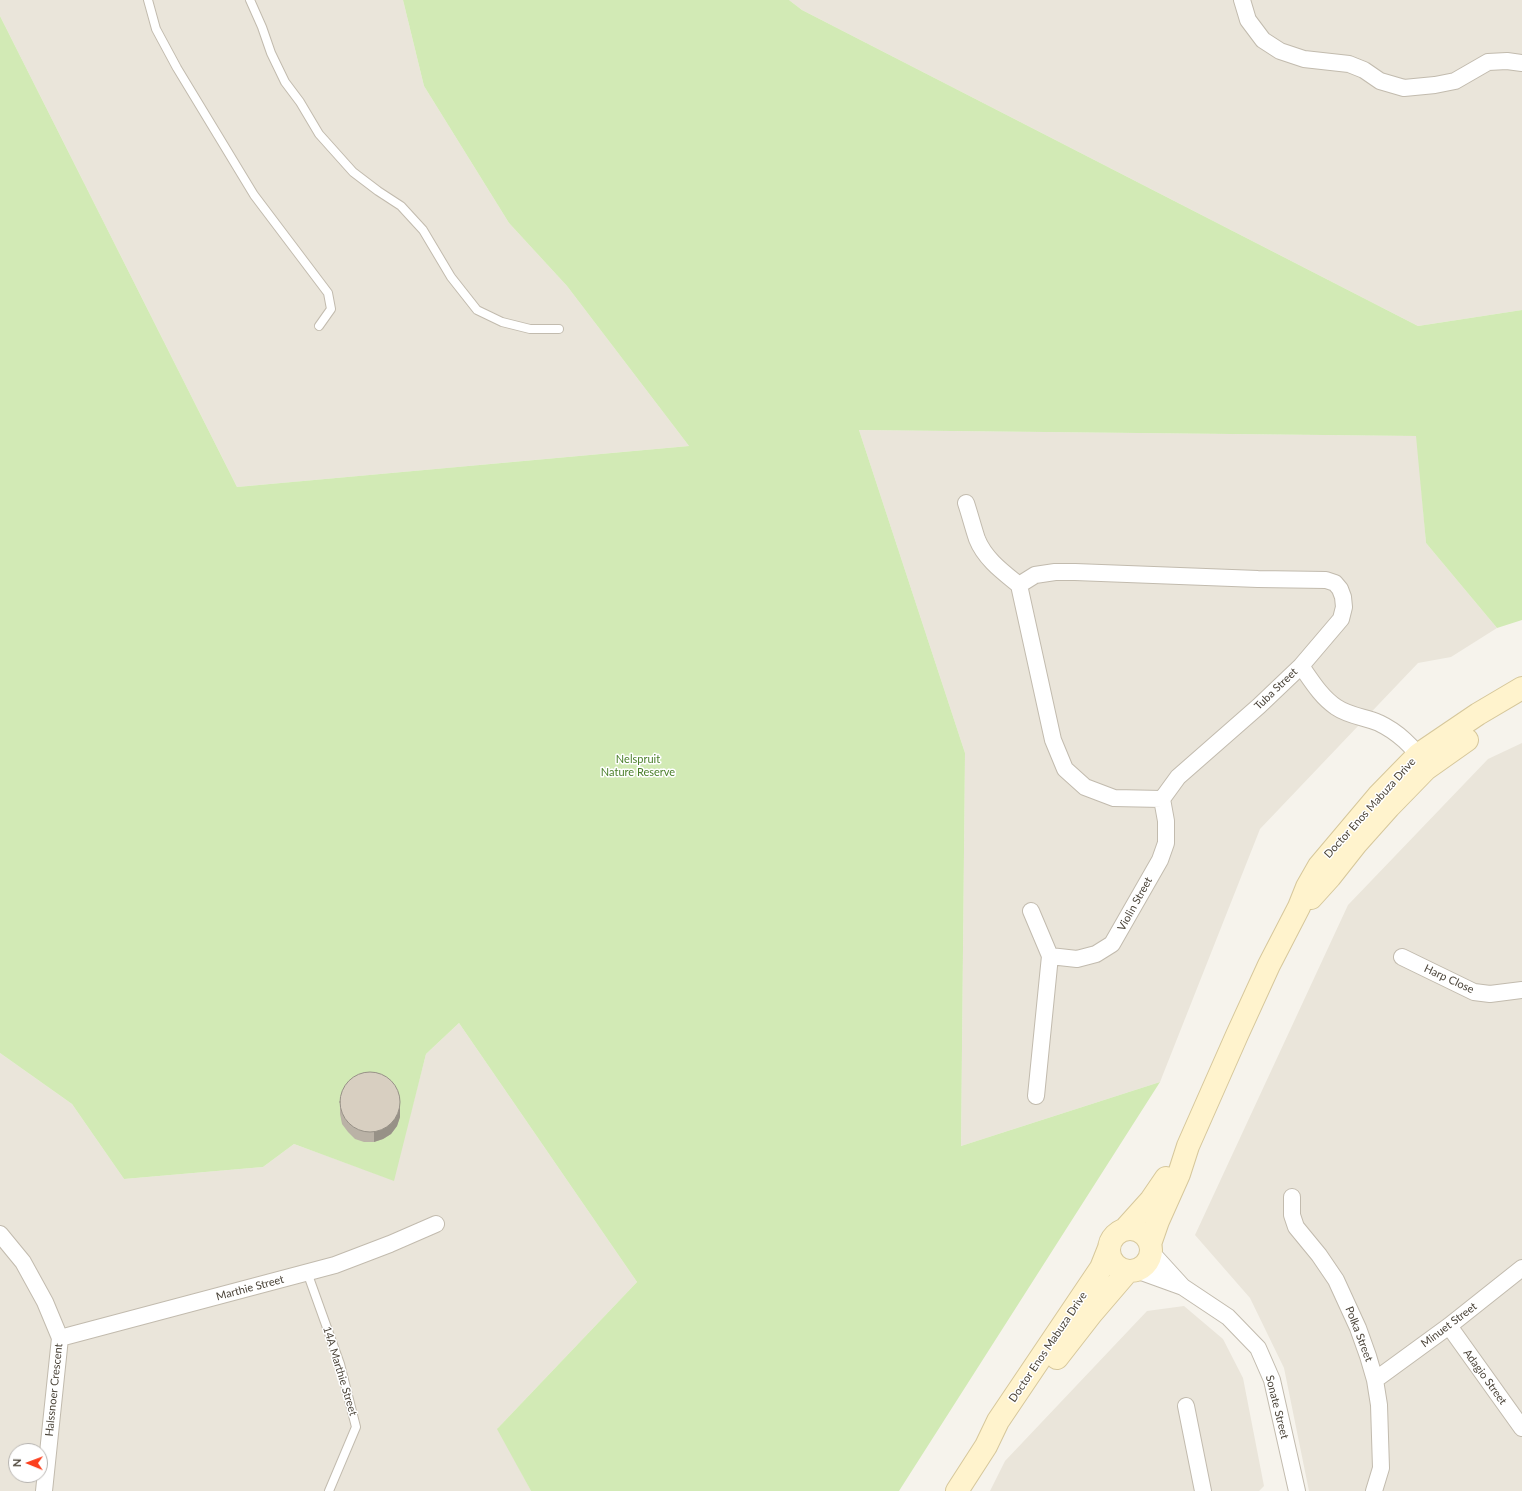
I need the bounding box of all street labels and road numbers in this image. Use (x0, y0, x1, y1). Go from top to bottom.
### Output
street label: Tuba Street (1252, 665, 1300, 713)
street label: Doctor Enos Mabuza Drive (1322, 755, 1418, 861)
street label: Violin Street (1115, 875, 1155, 933)
street label: Harp Close (1422, 962, 1476, 996)
street label: Marthie Street (215, 1273, 285, 1303)
street label: Doctor Enos Mabuza Drive (1006, 1289, 1090, 1405)
street label: Minuet Street (1418, 1300, 1480, 1350)
street label: Polka Street (1342, 1305, 1376, 1363)
street label: 14A Marthie Street (320, 1325, 360, 1417)
street label: Halssnoer Crescent (43, 1343, 65, 1437)
street label: Adagio Street (1460, 1347, 1510, 1407)
street label: Sonate Street (1263, 1374, 1291, 1440)

